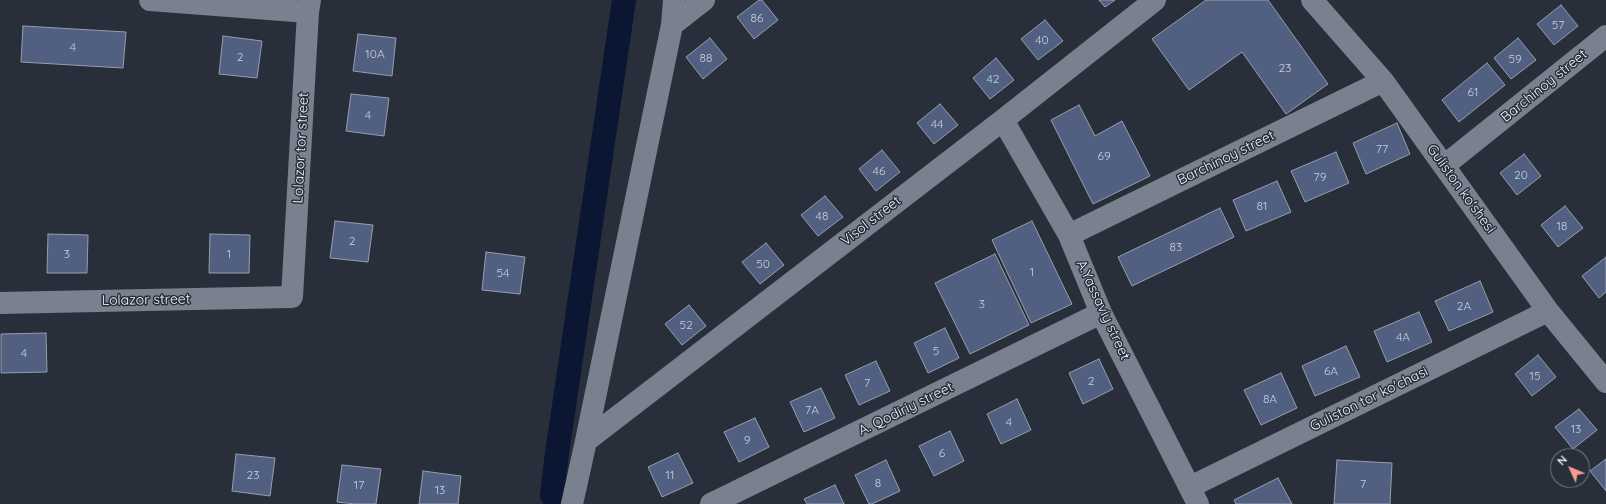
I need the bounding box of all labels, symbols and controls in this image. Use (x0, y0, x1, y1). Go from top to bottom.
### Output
house number: 86 (751, 11, 763, 25)
house number: 57 (1552, 18, 1564, 32)
house number: 40 (1035, 33, 1049, 47)
house number: 4 (70, 40, 76, 54)
street label: Barchinoy street (1497, 46, 1591, 126)
house number: 10A (365, 47, 385, 61)
house number: 2 (237, 50, 243, 64)
house number: 88 (700, 51, 712, 65)
house number: 59 (1508, 52, 1522, 66)
house number: 23 (1279, 61, 1291, 75)
house number: 42 (987, 72, 999, 86)
house number: 61 (1468, 85, 1478, 99)
street label: Lolazor tor street (290, 92, 312, 204)
house number: 4 (365, 108, 371, 122)
house number: 44 (931, 117, 943, 131)
street label: Barchinoy street (1175, 127, 1277, 189)
street label: Guliston ko'shesi (1423, 141, 1499, 237)
house number: 77 (1376, 142, 1388, 156)
house number: 69 (1097, 149, 1111, 163)
house number: 46 (873, 164, 885, 178)
house number: 20 (1514, 168, 1528, 182)
house number: 79 (1314, 170, 1326, 184)
street label: Visol street (838, 192, 904, 250)
house number: 81 (1257, 199, 1267, 213)
house number: 48 (816, 209, 828, 223)
house number: 18 (1557, 219, 1567, 233)
house number: 2 (349, 234, 355, 248)
house number: 83 (1170, 240, 1182, 254)
house number: 3 (64, 247, 70, 261)
house number: 1 (227, 247, 231, 261)
house number: 50 (756, 257, 770, 271)
street label: A.Yassaviy street (1073, 257, 1133, 363)
house number: 1 (1030, 265, 1034, 279)
house number: 54 (497, 266, 509, 280)
street label: Lolazor street (101, 291, 191, 309)
house number: 3 (979, 297, 985, 311)
house number: 2A (1457, 299, 1471, 313)
house number: 52 (679, 318, 693, 332)
house number: 4A (1396, 330, 1410, 344)
house number: 5 (933, 344, 939, 358)
house number: 4 (21, 346, 27, 360)
street label: Guliston tor ko'chasi (1307, 363, 1431, 435)
house number: 6A (1324, 364, 1338, 378)
house number: 15 (1530, 369, 1540, 383)
house number: 2 (1088, 374, 1094, 388)
house number: 7 (864, 376, 870, 390)
street label: A. Qodiriy street (856, 379, 956, 439)
house number: 8A (1263, 392, 1277, 406)
house number: 7A (805, 403, 819, 417)
house number: 4 (1006, 415, 1012, 429)
house number: 13 (1571, 422, 1581, 436)
house number: 9 (744, 433, 750, 447)
house number: 6 (939, 446, 945, 460)
north arrow (1550, 448, 1590, 488)
text: N (1554, 453, 1570, 468)
house number: 23 (247, 468, 259, 482)
house number: 11 (666, 468, 674, 482)
house number: 8 (875, 476, 881, 490)
house number: 7 (1360, 477, 1366, 491)
house number: 17 (354, 478, 364, 492)
house number: 13 (435, 483, 445, 497)

